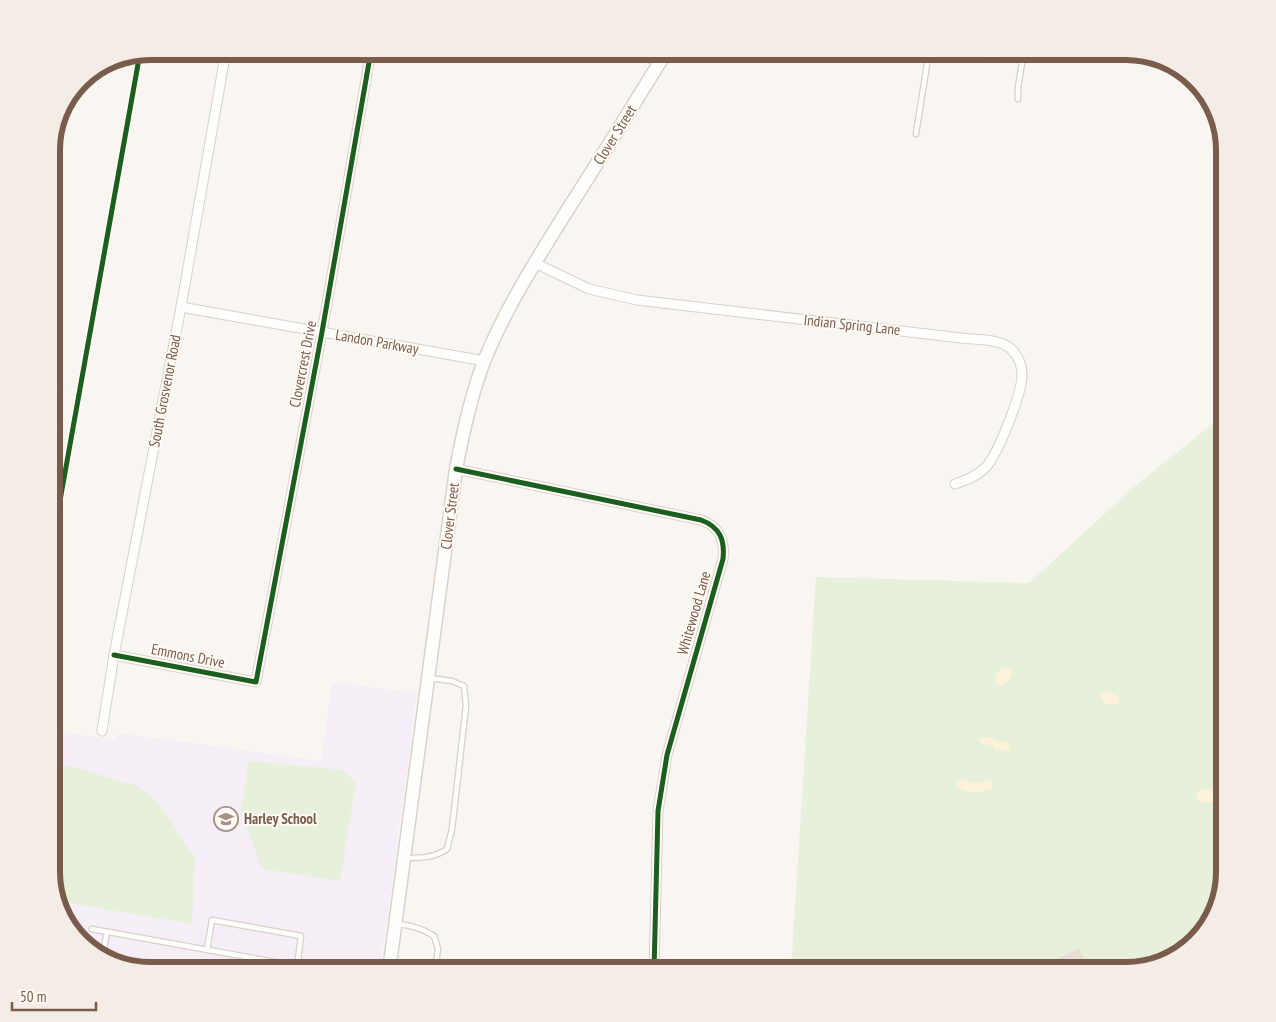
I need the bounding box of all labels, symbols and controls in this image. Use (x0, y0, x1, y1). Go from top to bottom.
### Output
street label: Clover Street (589, 101, 640, 168)
street label: Indian Spring Lane (803, 310, 901, 339)
street label: Clovercrest Drive (285, 319, 320, 409)
street label: Landon Parkway (334, 325, 421, 358)
street label: South Grosvenor Road (144, 333, 185, 449)
street label: Clover Street (436, 481, 463, 550)
street label: Whitewood Lane (673, 569, 715, 657)
street label: Emmons Drive (150, 639, 226, 672)
school or university icon: Harley School (213, 806, 239, 832)
place label: Harley School (244, 809, 317, 828)
scale bar (12, 980, 96, 1012)
text: 50 m (20, 987, 46, 1006)

